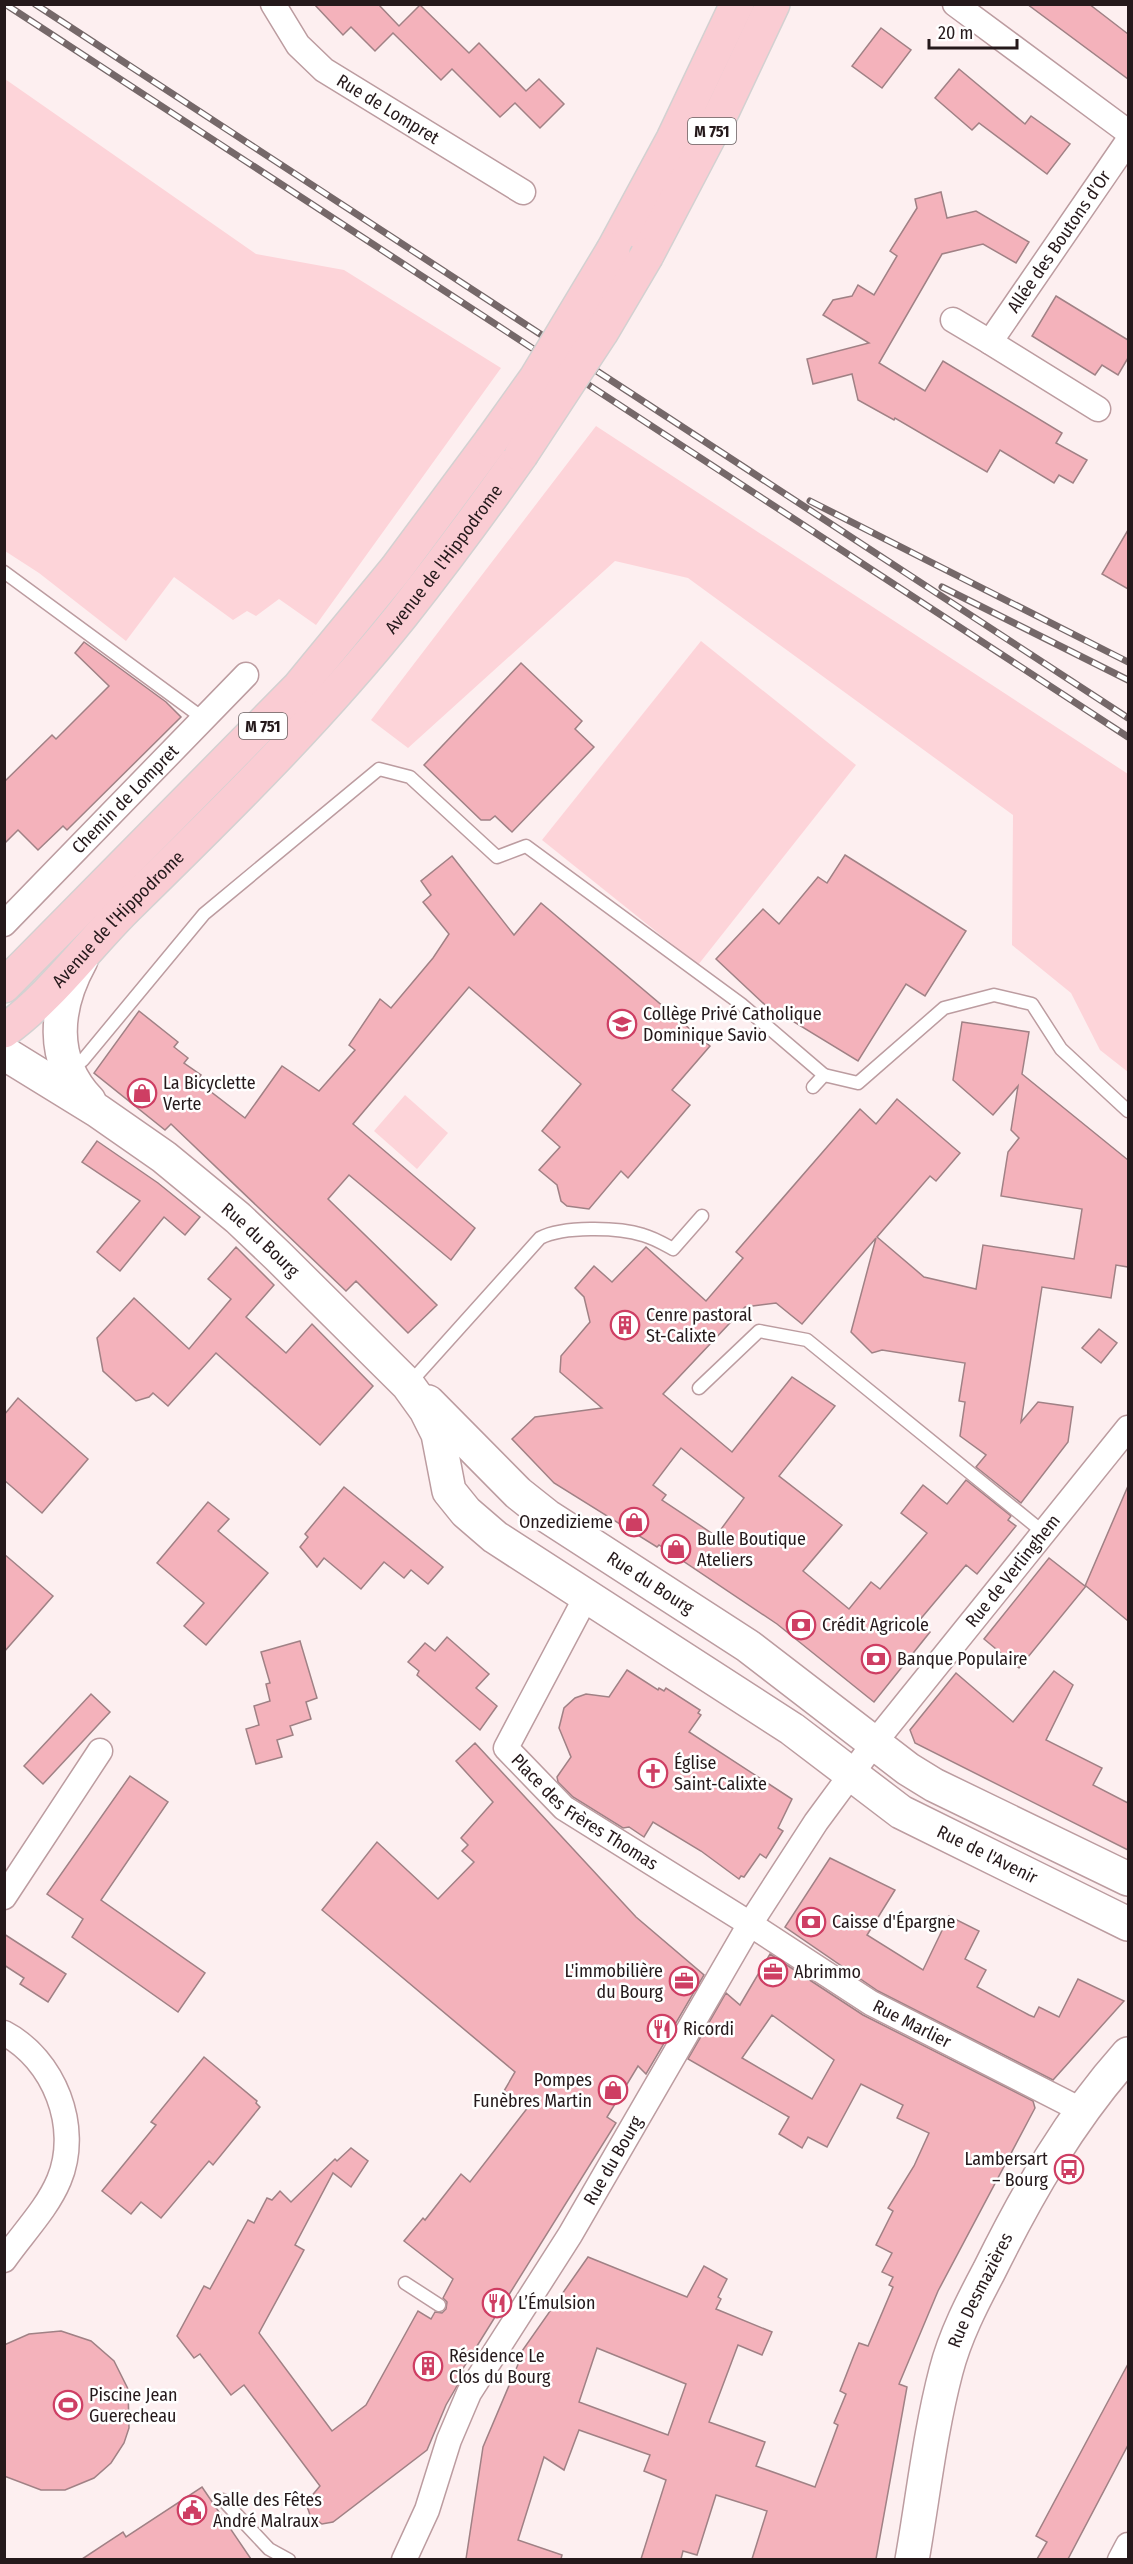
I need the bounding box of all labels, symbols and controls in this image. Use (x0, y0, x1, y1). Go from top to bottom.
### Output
scale bar (929, 12, 1018, 50)
text: 20 m (938, 22, 973, 44)
street label: Rue de Lompret (333, 69, 443, 149)
road number: M 751 (688, 118, 736, 144)
street label: Allée des Boutons d'Or (1002, 166, 1116, 317)
street label: Avenue de l'Hippodrome (380, 480, 507, 638)
road number: M 751 (239, 713, 287, 739)
street label: Chemin de Lompret (67, 740, 183, 858)
street label: Avenue de l'Hippodrome (48, 846, 189, 992)
place label: Collège Privé Catholique Dominique Savio (643, 1003, 822, 1046)
school or university icon: Collège Privé Catholique Dominique Savio (606, 1008, 638, 1040)
place label: La Bicyclette Verte (163, 1072, 256, 1115)
shop icon: La Bicyclette Verte (126, 1077, 158, 1109)
street label: Rue du Bourg (217, 1198, 304, 1282)
place label: Cenre pastoral St-Calixte (646, 1304, 752, 1347)
building icon: Cenre pastoral St-Calixte (609, 1309, 641, 1341)
shop icon: Onzedizieme (618, 1506, 650, 1538)
street label: Rue de Verlinghem (961, 1510, 1065, 1632)
place label: Onzedizieme (519, 1511, 613, 1533)
place label: Bulle Boutique Ateliers (697, 1528, 806, 1571)
shop icon: Bulle Boutique Ateliers (660, 1533, 692, 1565)
street label: Rue du Bourg (603, 1547, 698, 1619)
bank icon: Crédit Agricole (785, 1609, 817, 1641)
place label: Crédit Agricole (822, 1614, 929, 1636)
bank icon: Banque Populaire (860, 1643, 892, 1675)
place label: Banque Populaire (897, 1648, 1027, 1670)
street label: Place des Frères Thomas (507, 1749, 662, 1875)
place label: Église Saint-Calixte (674, 1751, 767, 1795)
church icon: Église Saint-Calixte (637, 1757, 669, 1789)
street label: Rue de l'Avenir (933, 1821, 1042, 1889)
bank icon: Caisse d'Épargne (795, 1906, 827, 1938)
place label: Caisse d'Épargne (832, 1910, 955, 1933)
office icon: Abrimmo (757, 1956, 789, 1988)
place label: L'immobilière du Bourg (565, 1960, 664, 2003)
place label: Abrimmo (794, 1961, 861, 1983)
office icon: L'immobilière du Bourg (668, 1965, 700, 1997)
street label: Rue Marlier (869, 1995, 955, 2053)
restaurant icon: Ricordi (646, 2013, 678, 2045)
place label: Ricordi (683, 2018, 734, 2040)
place label: Pompes Funèbres Martin (473, 2069, 592, 2112)
shop icon: Pompes Funèbres Martin (597, 2074, 629, 2106)
street label: Rue du Bourg (579, 2112, 648, 2209)
place label: Lambersart – Bourg (964, 2148, 1049, 2191)
bus stop icon: Lambersart – Bourg (1053, 2153, 1085, 2185)
street label: Rue Desmazières (943, 2229, 1018, 2351)
restaurant icon: L’Émulsion (481, 2287, 513, 2319)
place label: L’Émulsion (518, 2291, 595, 2314)
place label: Résidence Le Clos du Bourg (449, 2345, 551, 2388)
building icon: Résidence Le Clos du Bourg (412, 2350, 444, 2382)
place label: Piscine Jean Guerecheau (89, 2384, 177, 2427)
sports icon: Piscine Jean Guerecheau (52, 2389, 84, 2421)
place label: Salle des Fêtes André Malraux (213, 2489, 322, 2532)
public building icon: Salle des Fêtes André Malraux (176, 2494, 208, 2526)

